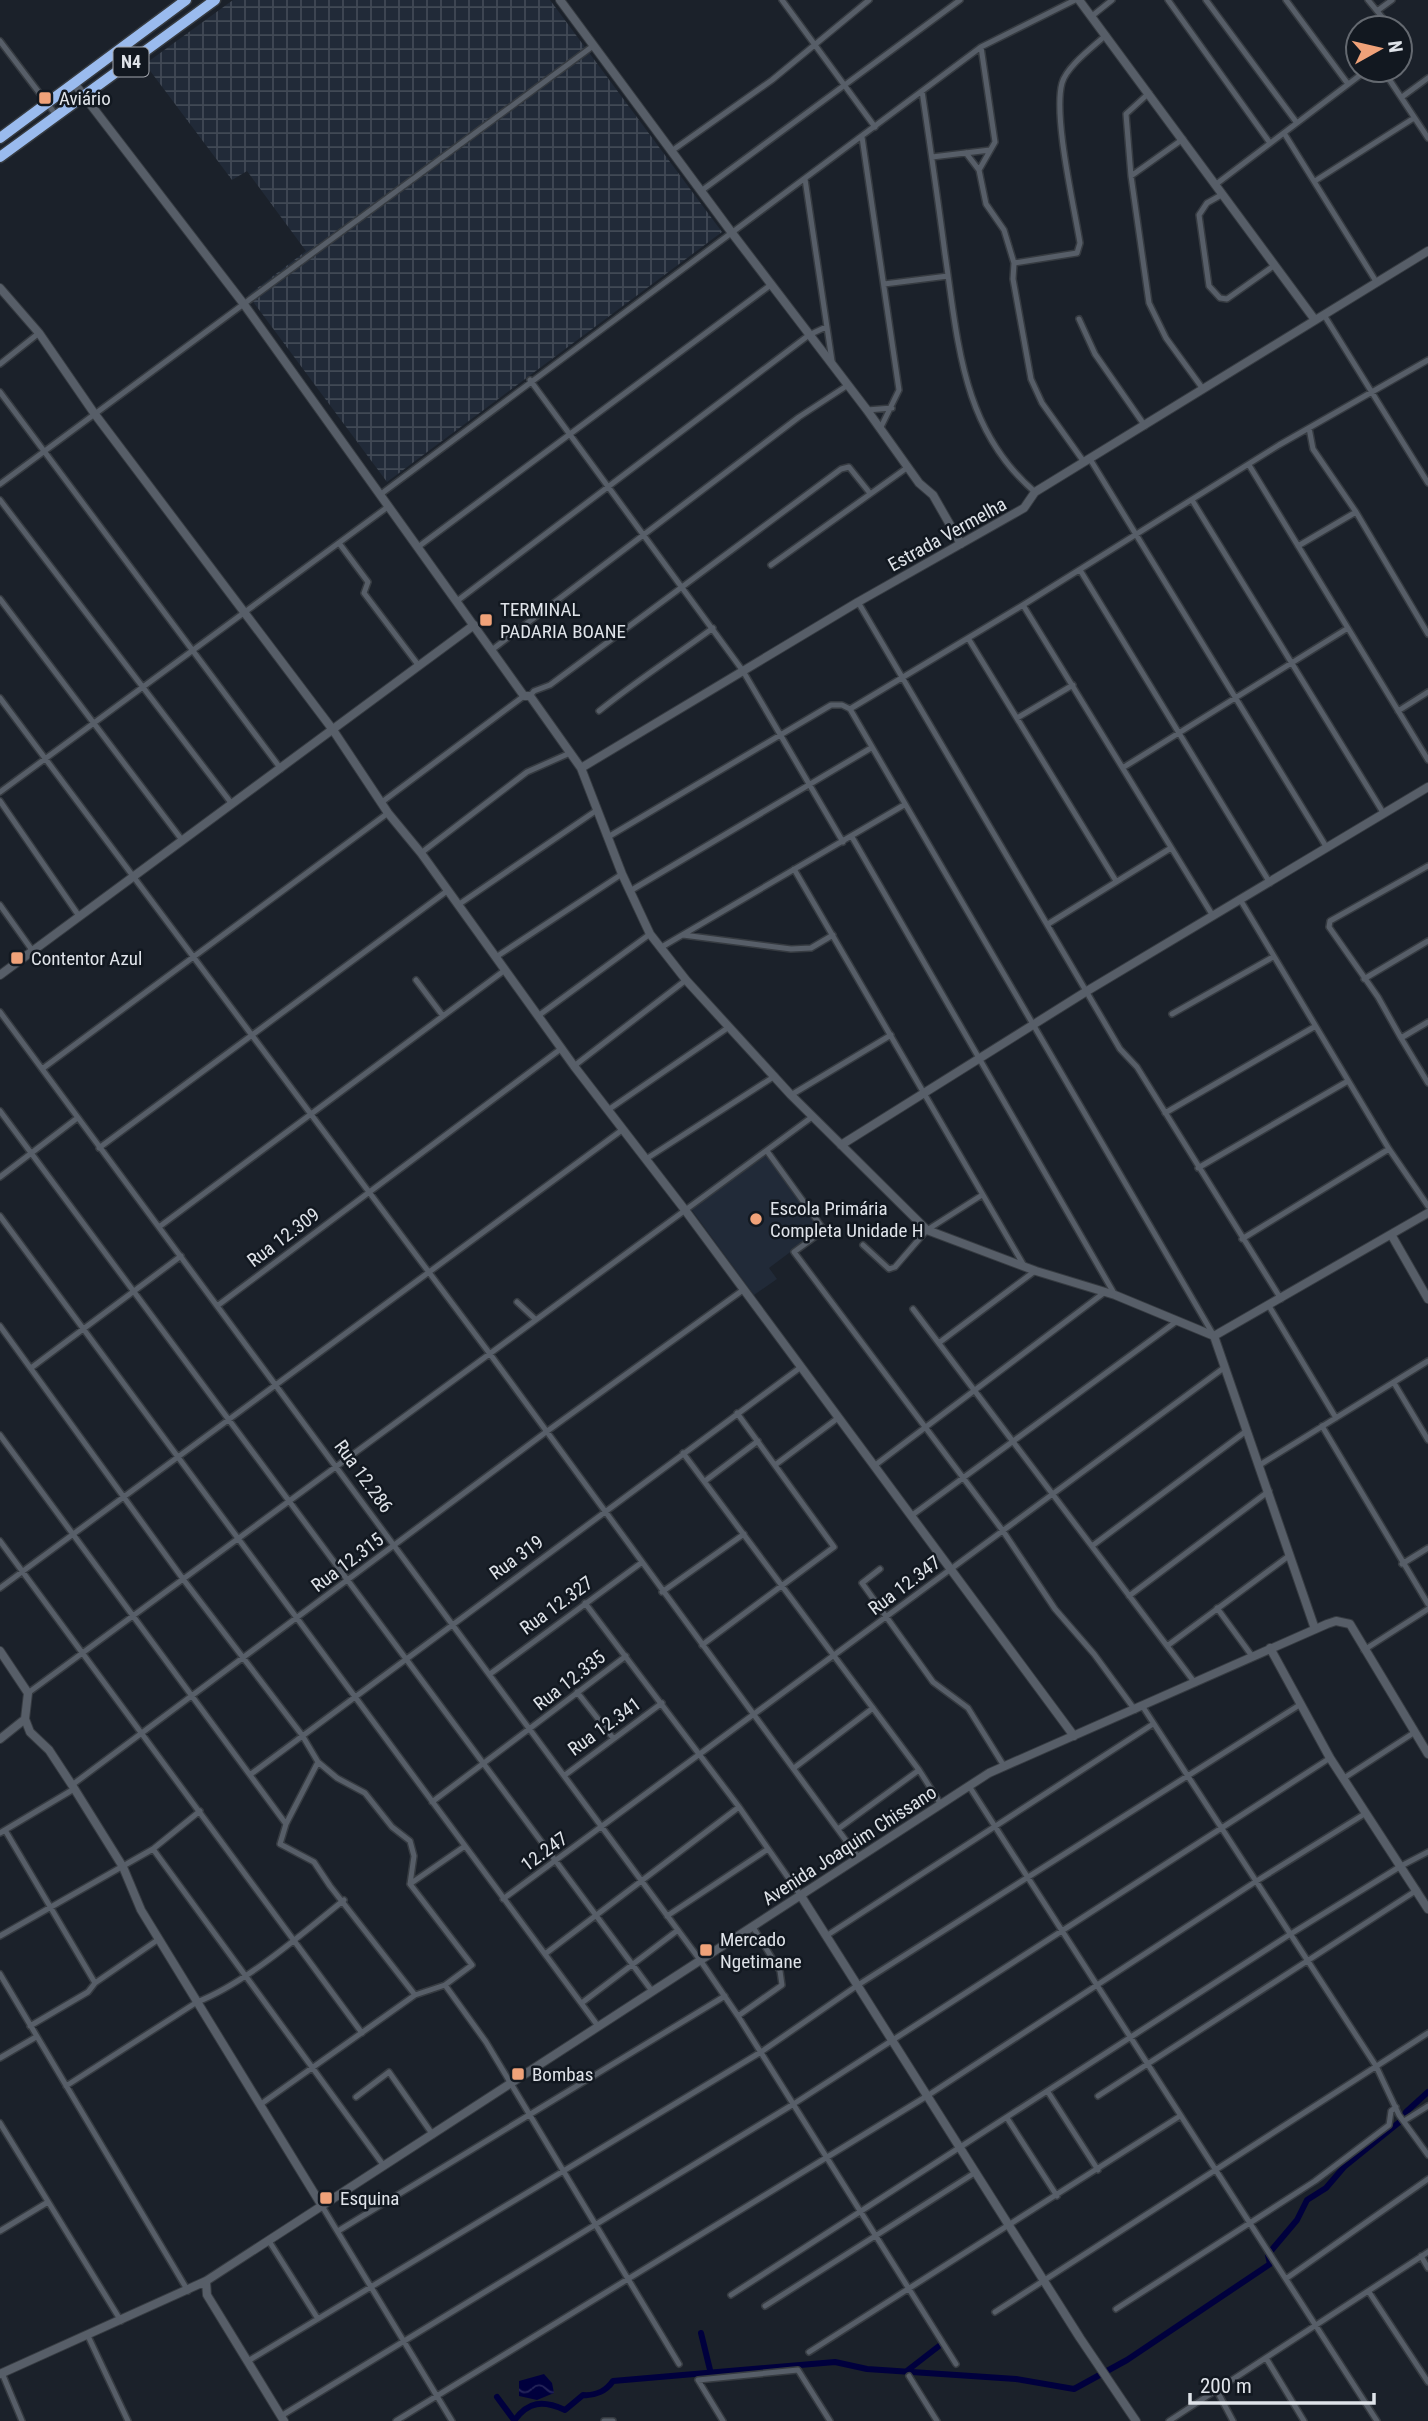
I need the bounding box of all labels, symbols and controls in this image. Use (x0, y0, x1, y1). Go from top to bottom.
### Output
north arrow (1344, 14, 1414, 84)
text: N (1383, 39, 1408, 54)
road number: N4 (114, 48, 148, 76)
place label: Aviário (59, 87, 111, 110)
marker: Aviário (37, 90, 53, 106)
street label: Estrada Vermelha (884, 492, 1011, 576)
place label: TERMINAL PADARIA BOANE (500, 598, 626, 643)
marker: TERMINAL PADARIA BOANE (478, 612, 494, 628)
place label: Contentor Azul (31, 947, 142, 970)
marker: Contentor Azul (9, 950, 25, 966)
place label: Escola Primária Completa Unidade H (770, 1197, 924, 1242)
street label: Rua 12.309 (243, 1203, 324, 1272)
marker: Escola Primária Completa Unidade H (748, 1211, 764, 1227)
street label: Rua 12.286 (329, 1435, 398, 1517)
street label: Rua 12.315 (307, 1528, 388, 1597)
street label: Rua 319 (485, 1530, 548, 1585)
street label: Rua 12.347 (864, 1551, 945, 1620)
street label: Rua 12.327 (515, 1571, 597, 1640)
street label: Rua 12.335 (529, 1645, 610, 1716)
street label: Rua 12.341 (563, 1692, 645, 1761)
street label: Avenida Joaquim Chissano (758, 1781, 941, 1910)
street label: 12.247 (517, 1827, 572, 1876)
place label: Mercado Ngetimane (720, 1928, 802, 1973)
marker: Mercado Ngetimane (698, 1942, 714, 1958)
place label: Bombas (532, 2063, 593, 2086)
marker: Bombas (510, 2066, 526, 2082)
place label: Esquina (340, 2187, 399, 2210)
marker: Esquina (318, 2190, 334, 2206)
scale bar (1190, 2362, 1374, 2406)
text: 200 m (1200, 2374, 1252, 2398)

